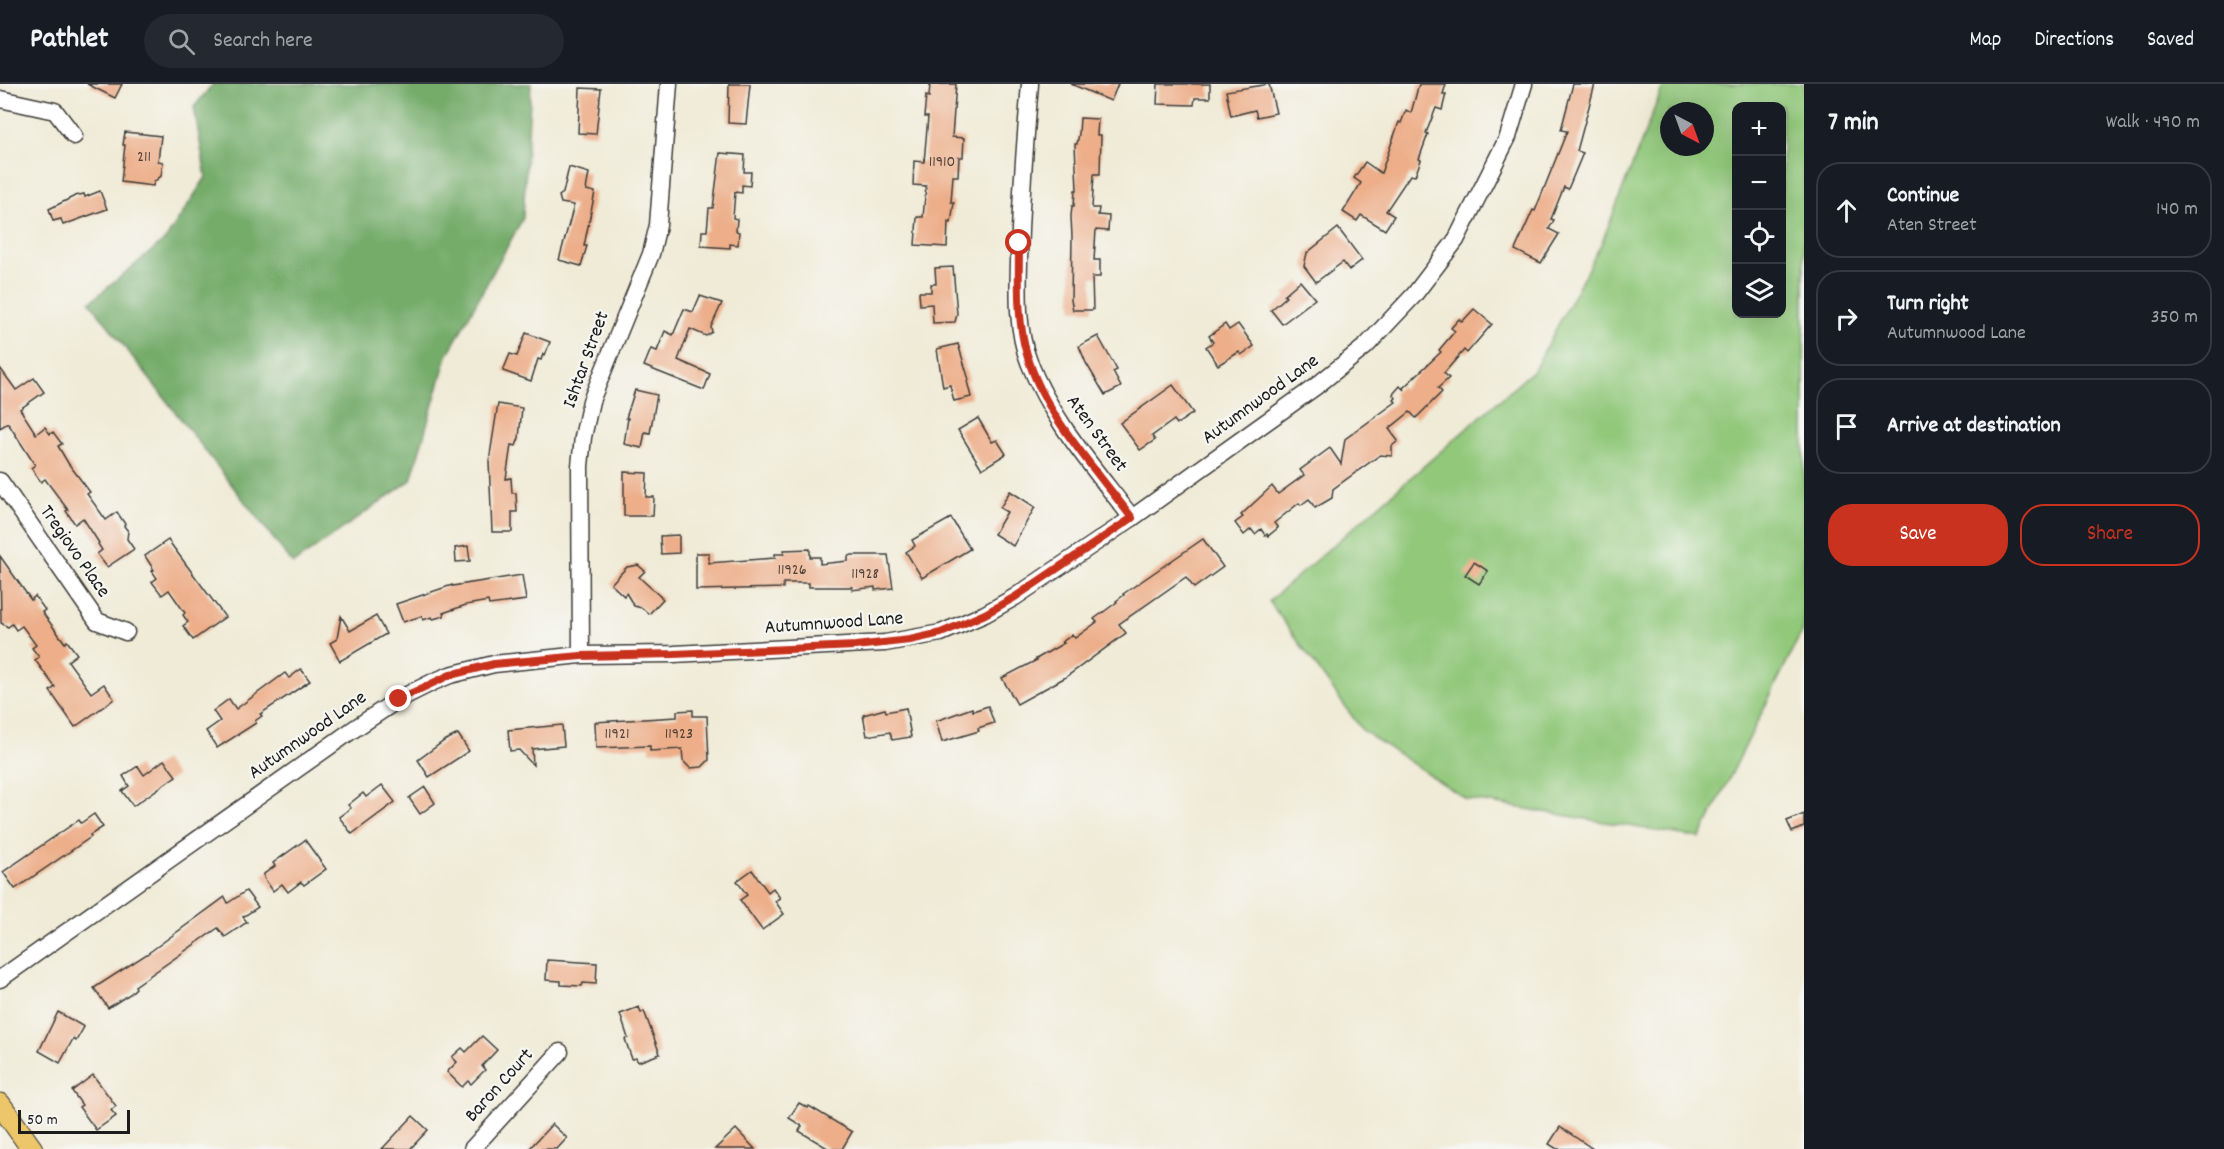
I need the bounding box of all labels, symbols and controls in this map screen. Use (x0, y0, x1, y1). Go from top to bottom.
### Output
search box (144, 14, 564, 68)
text: Pathlet (30, 21, 108, 61)
icon: search (165, 25, 198, 58)
text: Search here (213, 26, 313, 57)
text: Map (1970, 26, 2001, 56)
text: Directions (2034, 26, 2114, 56)
text: Saved (2147, 26, 2194, 56)
north arrow (1660, 102, 1714, 156)
map controls (1732, 102, 1786, 318)
button: + (1732, 102, 1786, 156)
text: 7 min (1828, 105, 1879, 142)
text: Walk · 490 m (2106, 109, 2200, 137)
house number: 211 (137, 146, 151, 169)
house number: 11910 (929, 151, 955, 174)
button: − (1732, 156, 1786, 210)
text: Continue (1887, 181, 1959, 212)
icon: ahead (1830, 194, 1863, 227)
text: 140 m (2156, 196, 2198, 224)
button: locate (1732, 210, 1786, 264)
text: Aten Street (1887, 212, 1977, 240)
route start (1005, 229, 1031, 255)
button: layers (1732, 264, 1786, 318)
text: Turn right (1887, 289, 1969, 320)
icon: right (1830, 302, 1863, 335)
text: 350 m (2151, 304, 2198, 332)
street label: Ishtar Street (557, 308, 617, 412)
text: Autumnwood Lane (1887, 320, 2026, 348)
street label: Autumnwood Lane (1197, 348, 1326, 452)
street label: Aten Street (1058, 390, 1134, 478)
icon: arrive (1830, 410, 1863, 443)
text: Arrive at destination (1887, 411, 2061, 442)
street label: Tregiovo Place (32, 500, 116, 604)
button: Save (1828, 504, 2008, 566)
button: Share (2020, 504, 2200, 566)
house number: 11926 (777, 559, 807, 582)
house number: 11928 (851, 563, 879, 586)
street label: Autumnwood Lane (764, 605, 904, 643)
street label: Autumnwood Lane (243, 685, 373, 787)
route end (385, 685, 411, 711)
house number: 11921 (605, 723, 629, 746)
house number: 11923 (665, 723, 693, 746)
street label: Baron Court (459, 1043, 541, 1129)
scale bar (18, 1107, 130, 1134)
text: 50 m (27, 1109, 58, 1132)

